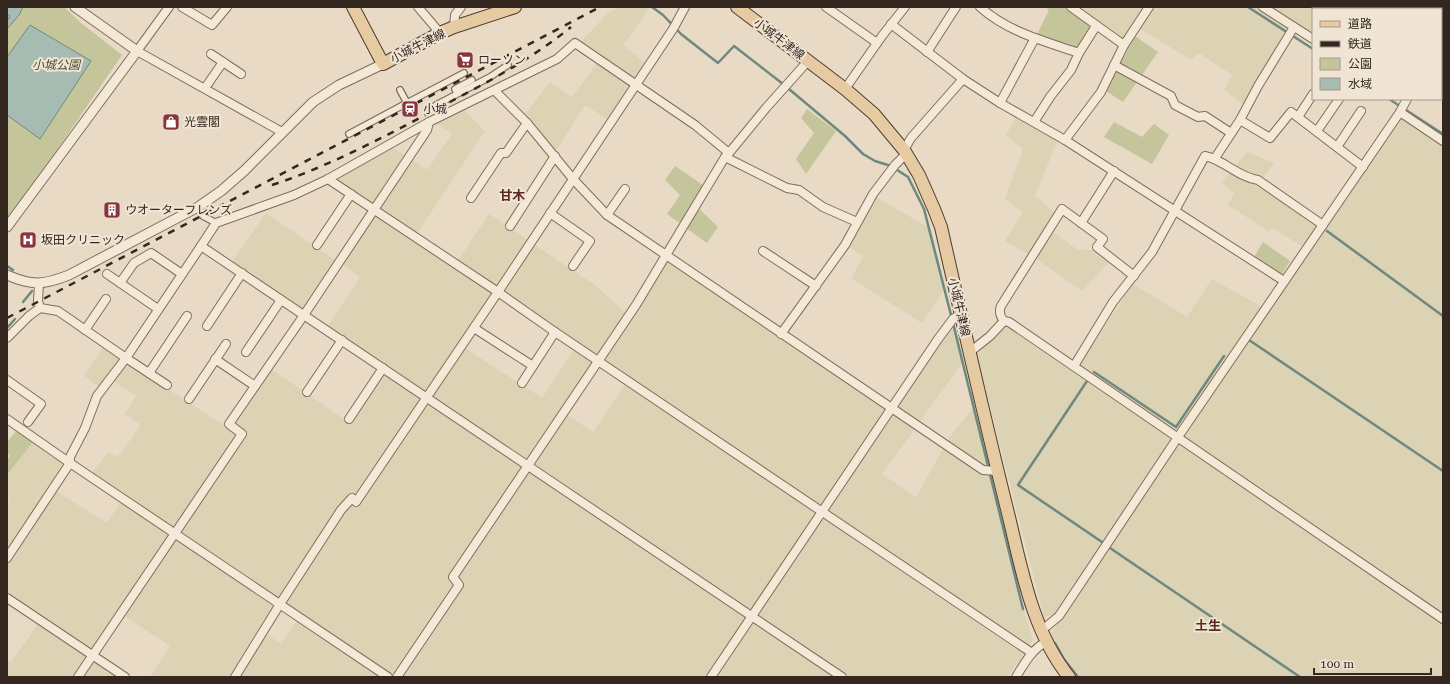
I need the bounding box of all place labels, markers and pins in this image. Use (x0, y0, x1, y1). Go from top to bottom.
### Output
supermarket icon: ローソン (455, 50, 475, 70)
place label: ローソン (478, 53, 526, 67)
station icon: 小城 (400, 99, 420, 119)
place label: 小城 (423, 102, 447, 116)
shop icon: 光雲閣 (161, 112, 181, 132)
place label: 光雲閣 (184, 115, 220, 129)
building icon: ウオーターフレンズ (102, 200, 122, 220)
place label: ウオーターフレンズ (125, 203, 232, 217)
hospital icon: 坂田クリニック (18, 230, 38, 250)
place label: 坂田クリニック (41, 233, 125, 247)

